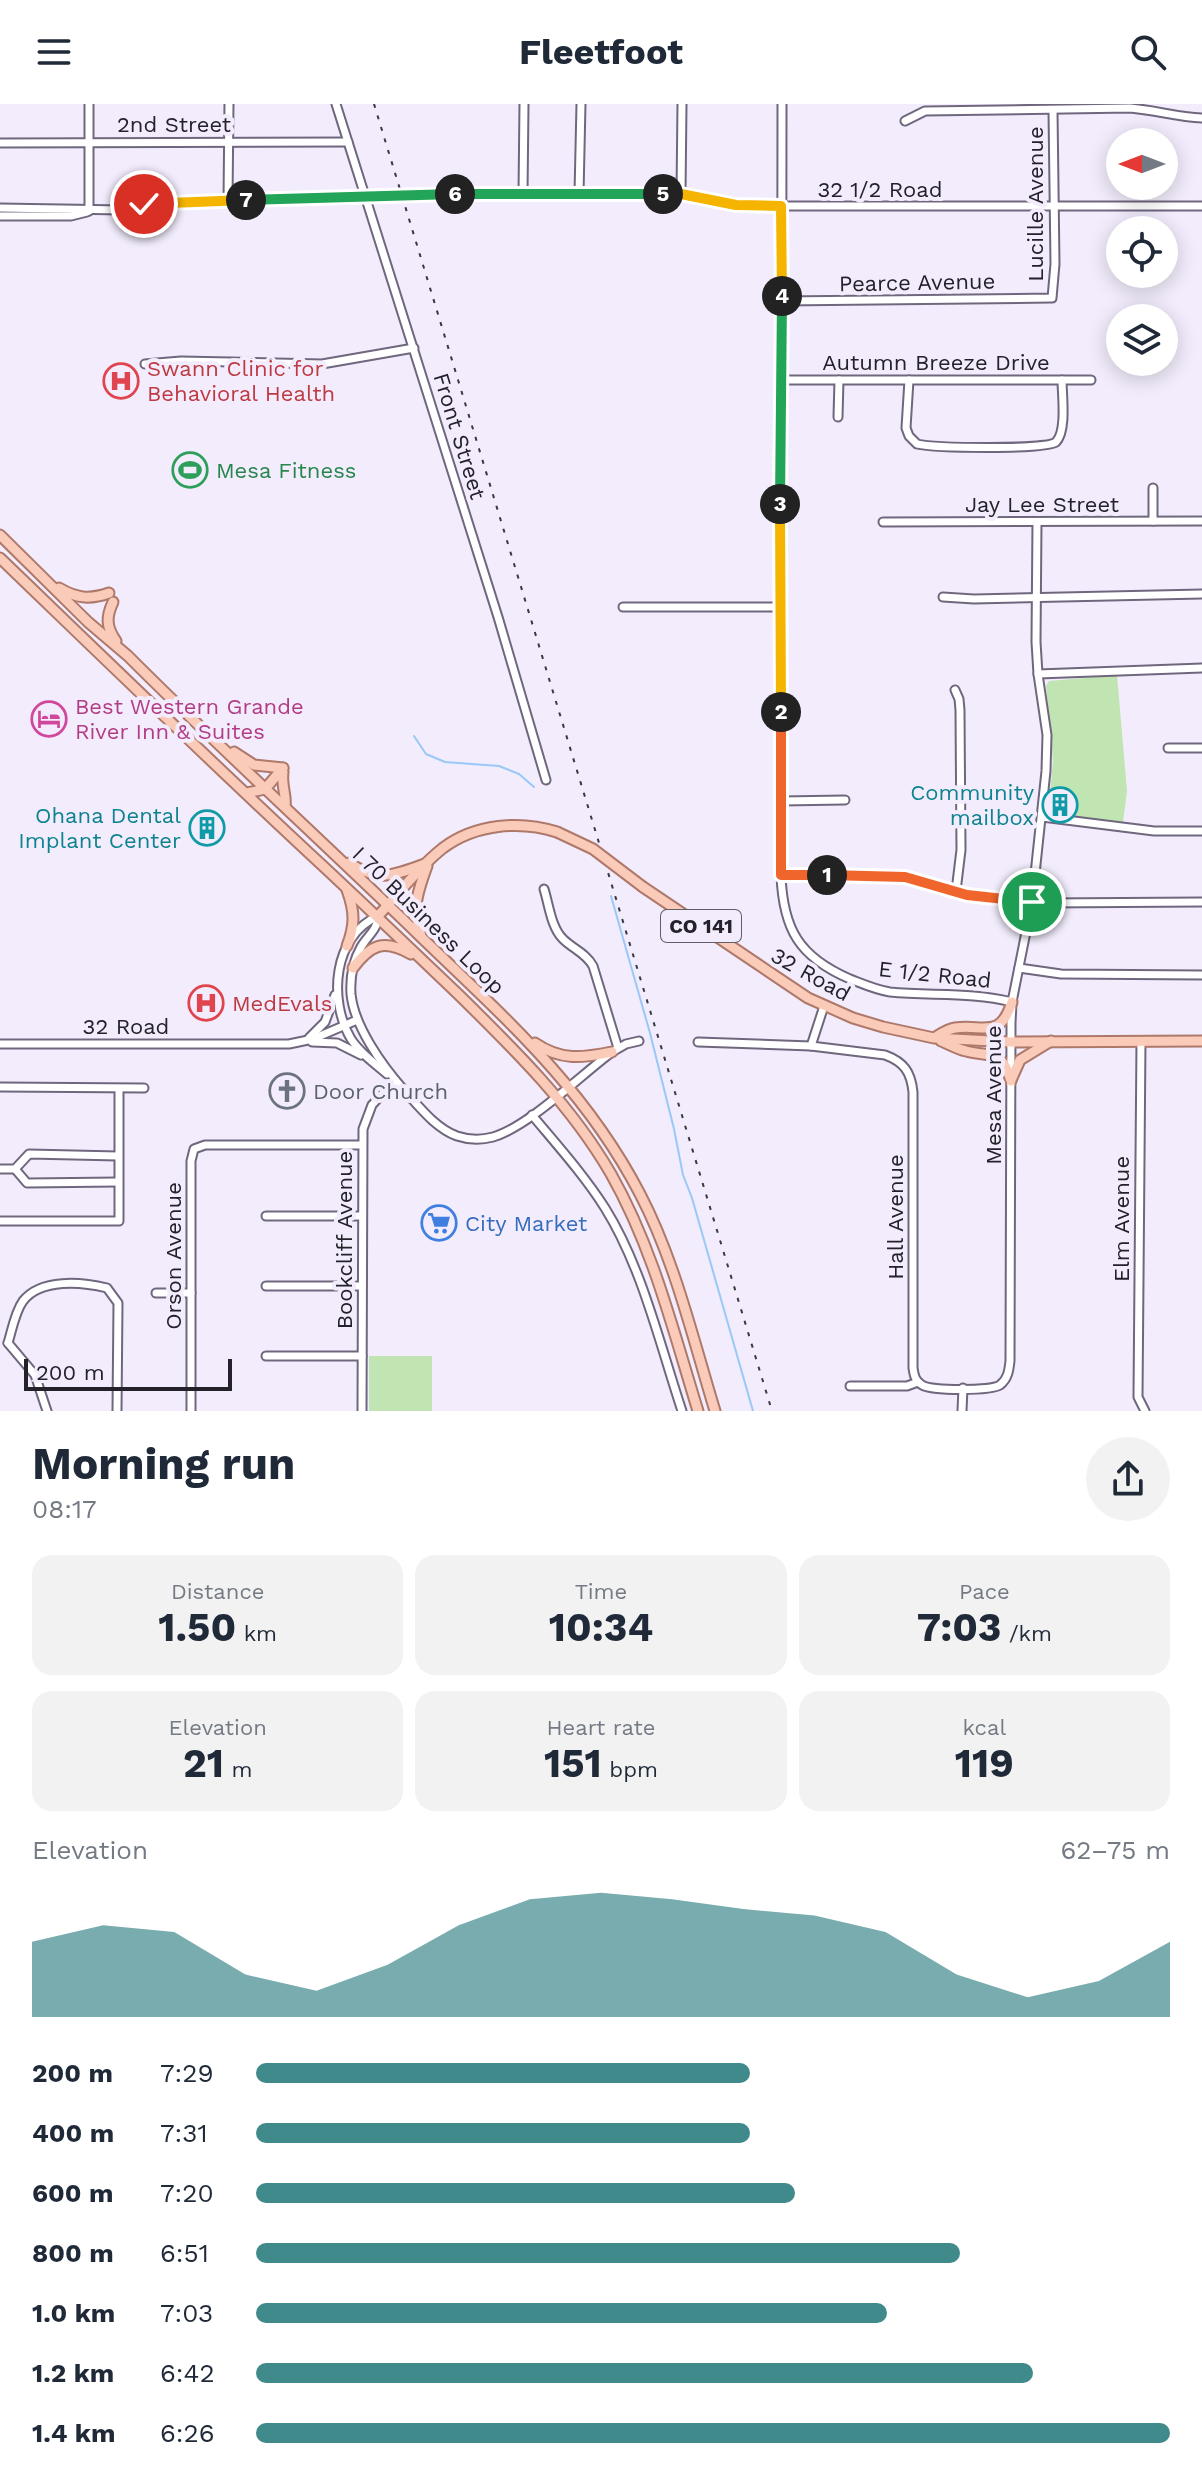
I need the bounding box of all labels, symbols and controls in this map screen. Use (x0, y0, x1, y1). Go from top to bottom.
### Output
icon: menu (32, 30, 76, 74)
icon: search (1126, 30, 1170, 74)
text: Fleetfoot (519, 31, 683, 73)
street label: 2nd Street (117, 112, 231, 137)
street label: Lucille Avenue (1023, 126, 1048, 282)
north arrow (1106, 128, 1178, 200)
map controls (1106, 128, 1178, 376)
pin (110, 170, 178, 238)
pin: 6 (435, 174, 475, 214)
pin: 5 (643, 174, 683, 214)
street label: 32 1/2 Road (818, 177, 942, 202)
pin: 7 (226, 180, 266, 220)
text: 6 (448, 181, 462, 206)
text: 5 (657, 181, 669, 206)
icon: check (122, 182, 166, 226)
text: 7 (239, 187, 253, 212)
button: locate (1106, 216, 1178, 288)
street label: Pearce Avenue (839, 269, 995, 296)
pin: 4 (762, 276, 802, 316)
text: 4 (775, 283, 789, 308)
button: layers (1106, 304, 1178, 376)
street label: Autumn Breeze Drive (822, 350, 1050, 375)
place label: Swann Clinic for Behavioral Health (147, 356, 335, 406)
hospital icon: Swann Clinic for Behavioral Health (102, 362, 140, 400)
street label: Front Street (428, 370, 491, 502)
sports icon: Mesa Fitness (171, 451, 209, 489)
place label: Mesa Fitness (216, 458, 356, 483)
pin: 3 (760, 484, 800, 524)
text: 3 (773, 491, 787, 516)
street label: Jay Lee Street (965, 492, 1119, 517)
pin: 2 (761, 692, 801, 732)
place label: Best Western Grande River Inn & Suites (75, 694, 304, 744)
text: 2 (774, 699, 788, 724)
hotel icon: Best Western Grande River Inn & Suites (30, 700, 68, 738)
place label: Community mailbox (910, 780, 1035, 830)
building icon: Community mailbox (1041, 786, 1079, 824)
place label: Ohana Dental Implant Center (18, 803, 181, 853)
building icon: Ohana Dental Implant Center (188, 809, 226, 847)
street label: I 70 Business Loop (347, 841, 510, 999)
pin: 1 (807, 855, 847, 895)
text: 1 (822, 862, 832, 887)
pin (998, 868, 1066, 936)
icon: arrive (1010, 880, 1054, 924)
road number: CO 141 (661, 910, 741, 942)
street label: 32 Road (767, 942, 855, 1006)
street label: E 1/2 Road (877, 956, 993, 993)
hospital icon: MedEvals (187, 984, 225, 1022)
place label: MedEvals (232, 991, 332, 1016)
street label: 32 Road (83, 1014, 169, 1039)
street label: Mesa Avenue (981, 1025, 1006, 1165)
church icon: Door Church (268, 1072, 306, 1110)
place label: Door Church (313, 1079, 448, 1104)
street label: Bookcliff Avenue (332, 1151, 357, 1329)
street label: Hall Avenue (883, 1154, 908, 1280)
street label: Elm Avenue (1109, 1156, 1134, 1282)
street label: Orson Avenue (161, 1182, 186, 1330)
supermarket icon: City Market (420, 1204, 458, 1242)
place label: City Market (465, 1211, 587, 1236)
scale bar (24, 1355, 232, 1391)
text: 200 m (36, 1360, 105, 1385)
button: share (1086, 1437, 1170, 1521)
text: Morning run (32, 1438, 295, 1490)
text: 08:17 (32, 1494, 97, 1524)
text: Distance (171, 1579, 264, 1604)
text: Time (575, 1579, 627, 1604)
text: Pace (959, 1579, 1010, 1604)
text: 1.50 (158, 1604, 236, 1651)
text: 10:34 (549, 1604, 653, 1651)
text: 7:03 (917, 1604, 1001, 1651)
text: km (236, 1621, 277, 1646)
text: /km (1001, 1621, 1052, 1646)
text: Elevation (169, 1715, 267, 1740)
text: Heart rate (547, 1715, 655, 1740)
text: kcal (963, 1715, 1006, 1740)
text: 21 (183, 1740, 224, 1787)
text: 151 (544, 1740, 602, 1787)
text: 119 (955, 1740, 1014, 1787)
text: m (224, 1757, 252, 1782)
text: bpm (602, 1757, 658, 1782)
text: Elevation (32, 1835, 148, 1865)
text: 62–75 m (1060, 1835, 1170, 1865)
text: 200 m (32, 2058, 113, 2088)
text: 7:29 (160, 2058, 213, 2088)
text: 400 m (32, 2118, 114, 2148)
text: 7:31 (160, 2118, 208, 2148)
text: 600 m (32, 2178, 113, 2208)
text: 7:20 (160, 2178, 214, 2208)
text: 800 m (32, 2238, 114, 2268)
text: 6:51 (160, 2238, 209, 2268)
text: 1.0 km (32, 2298, 115, 2328)
text: 7:03 (160, 2298, 213, 2328)
text: 1.2 km (32, 2358, 114, 2388)
text: 6:42 (160, 2358, 215, 2388)
text: 1.4 km (32, 2418, 116, 2448)
text: 6:26 (160, 2418, 214, 2448)

